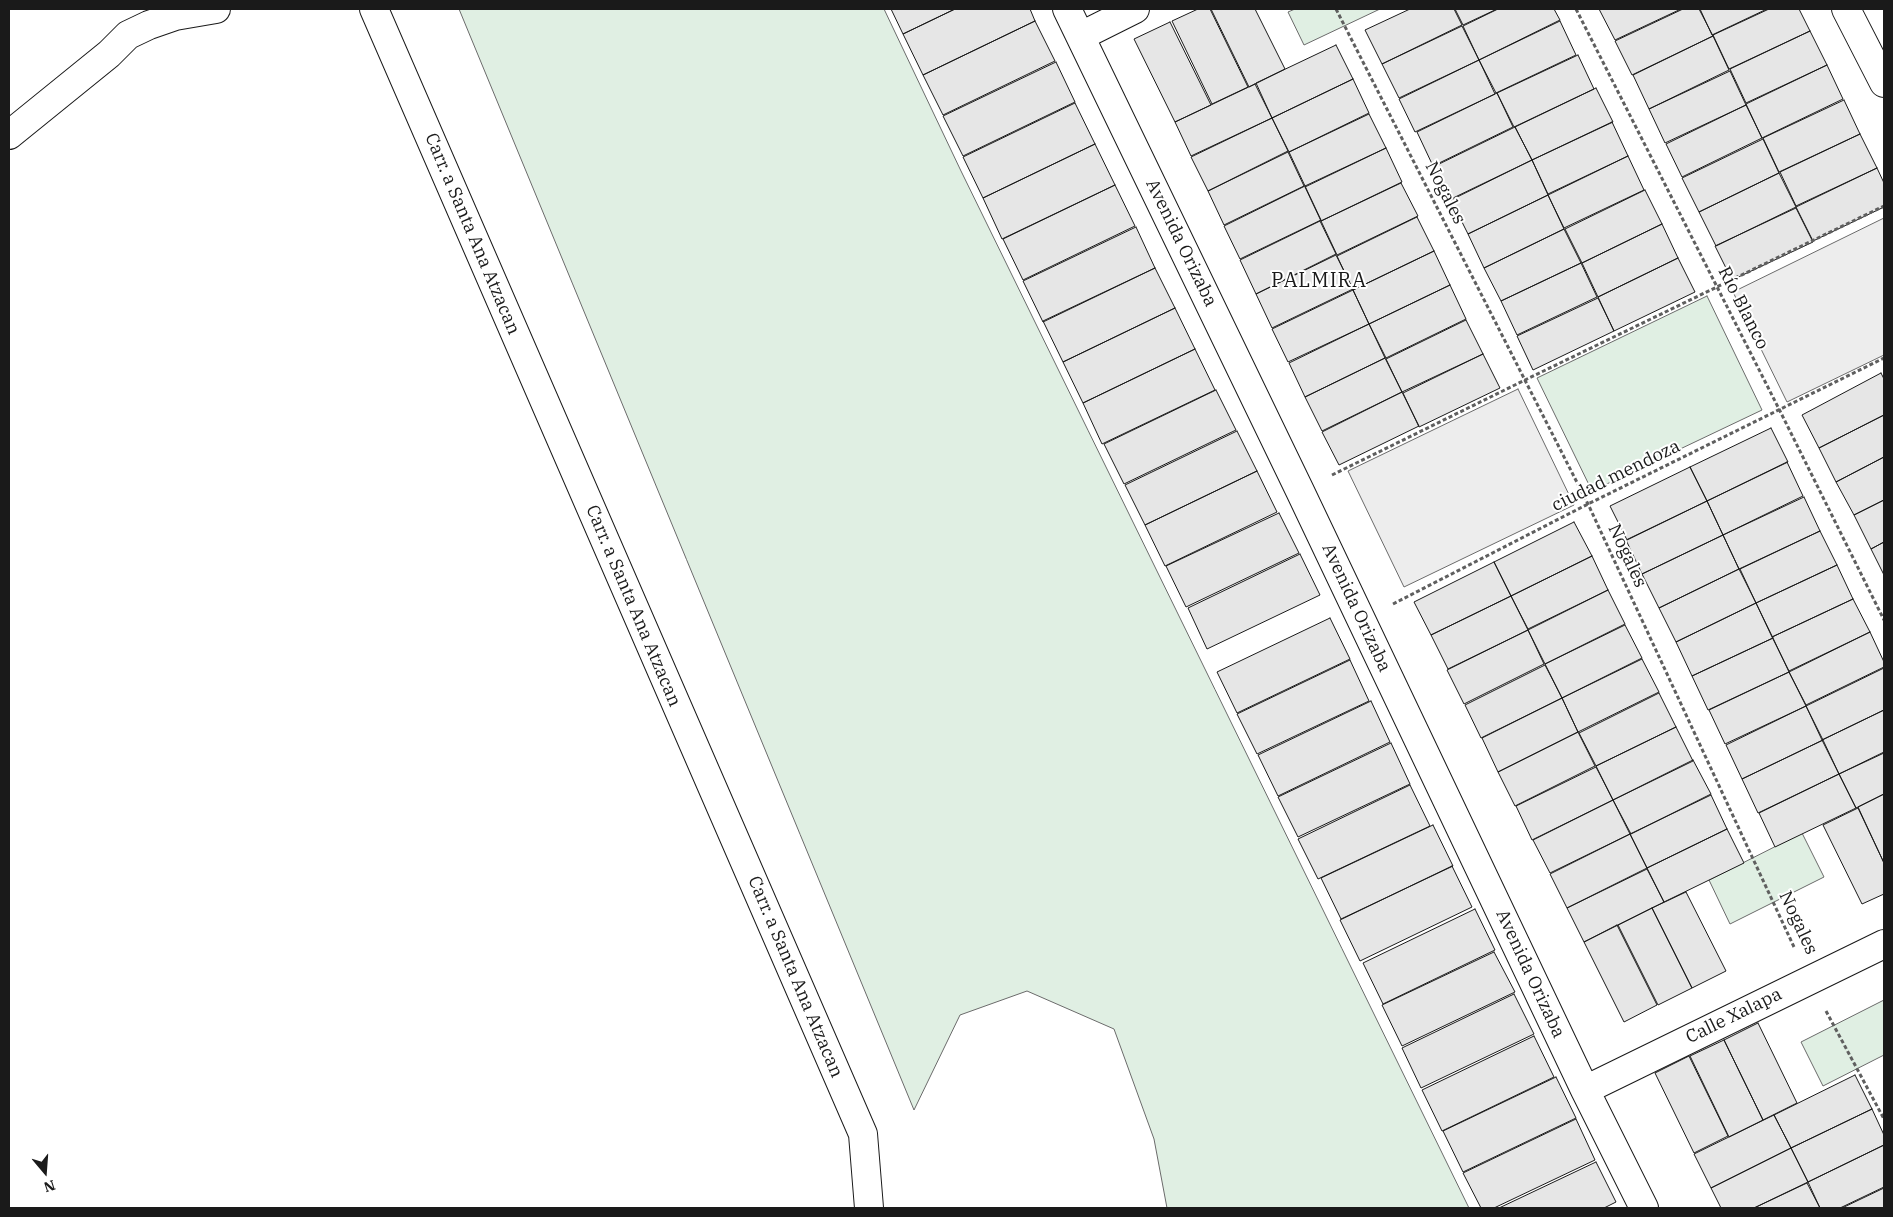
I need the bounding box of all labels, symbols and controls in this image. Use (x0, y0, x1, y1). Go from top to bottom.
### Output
street label: Carr. a Santa Ana Atzacan (420, 130, 524, 338)
street label: Nogales (1420, 158, 1470, 228)
street label: Avenida Orizaba (1141, 176, 1221, 310)
street label: Río Blanco (1713, 263, 1773, 353)
district label: PALMIRA (1270, 269, 1368, 293)
street label: ciudad mendoza (1548, 436, 1684, 516)
street label: Carr. a Santa Ana Atzacan (581, 502, 685, 710)
street label: Nogales (1603, 521, 1651, 591)
street label: Avenida Orizaba (1317, 540, 1395, 676)
street label: Carr. a Santa Ana Atzacan (743, 873, 847, 1081)
street label: Nogales (1774, 888, 1822, 958)
street label: Avenida Orizaba (1491, 906, 1569, 1042)
street label: Calle Xalapa (1683, 984, 1785, 1048)
north arrow (20, 1147, 70, 1197)
text: N (42, 1176, 58, 1197)

